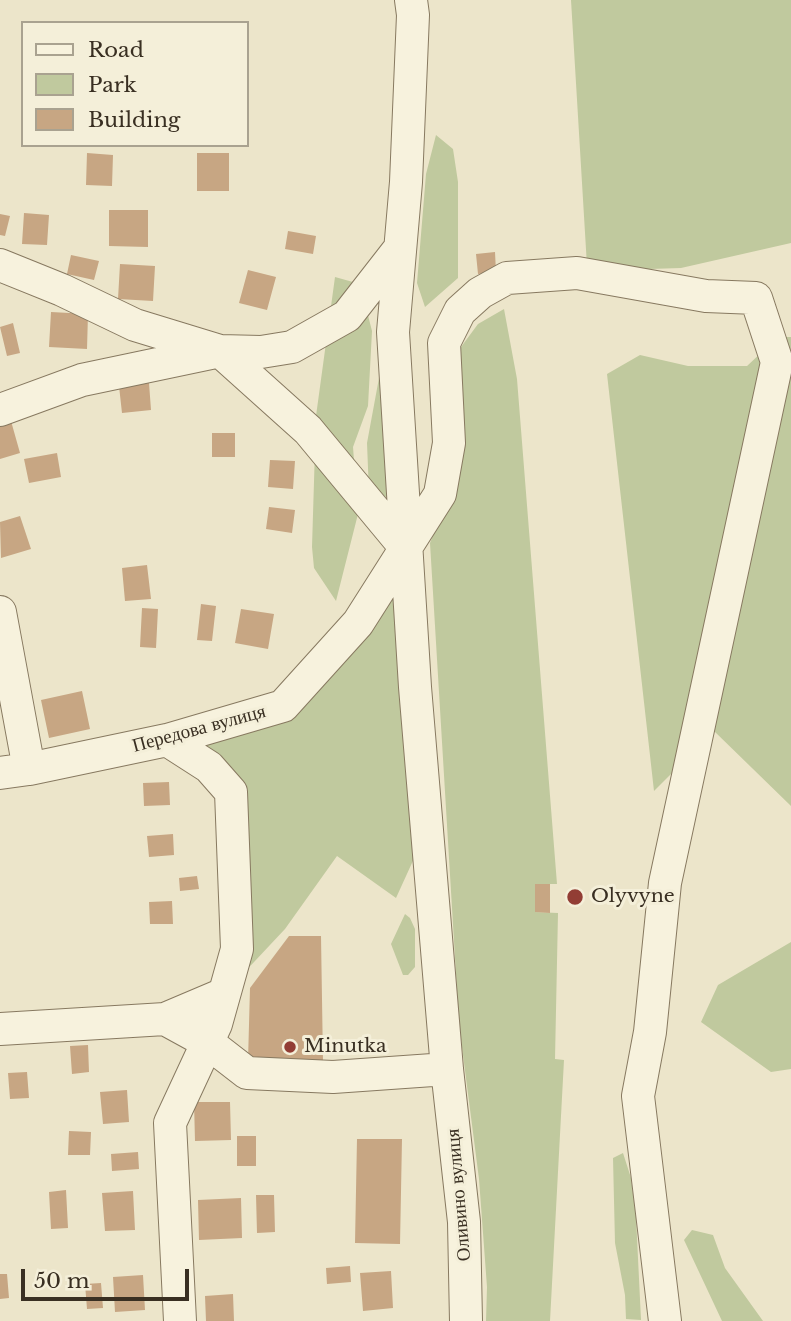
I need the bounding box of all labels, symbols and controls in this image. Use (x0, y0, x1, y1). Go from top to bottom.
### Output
legend (21, 21, 248, 147)
text: Road (88, 37, 144, 63)
text: Park (88, 72, 137, 98)
text: Building (88, 107, 180, 133)
street label: Передова вулиця (130, 700, 268, 758)
place label: Olyvyne (591, 886, 675, 908)
marker: Olyvyne (565, 887, 585, 907)
place label: Minutka (304, 1036, 386, 1058)
marker: Minutka (282, 1039, 298, 1055)
street label: Оливино вулиця (442, 1128, 476, 1262)
scale bar (24, 1254, 192, 1298)
text: 50 m (34, 1268, 89, 1294)

